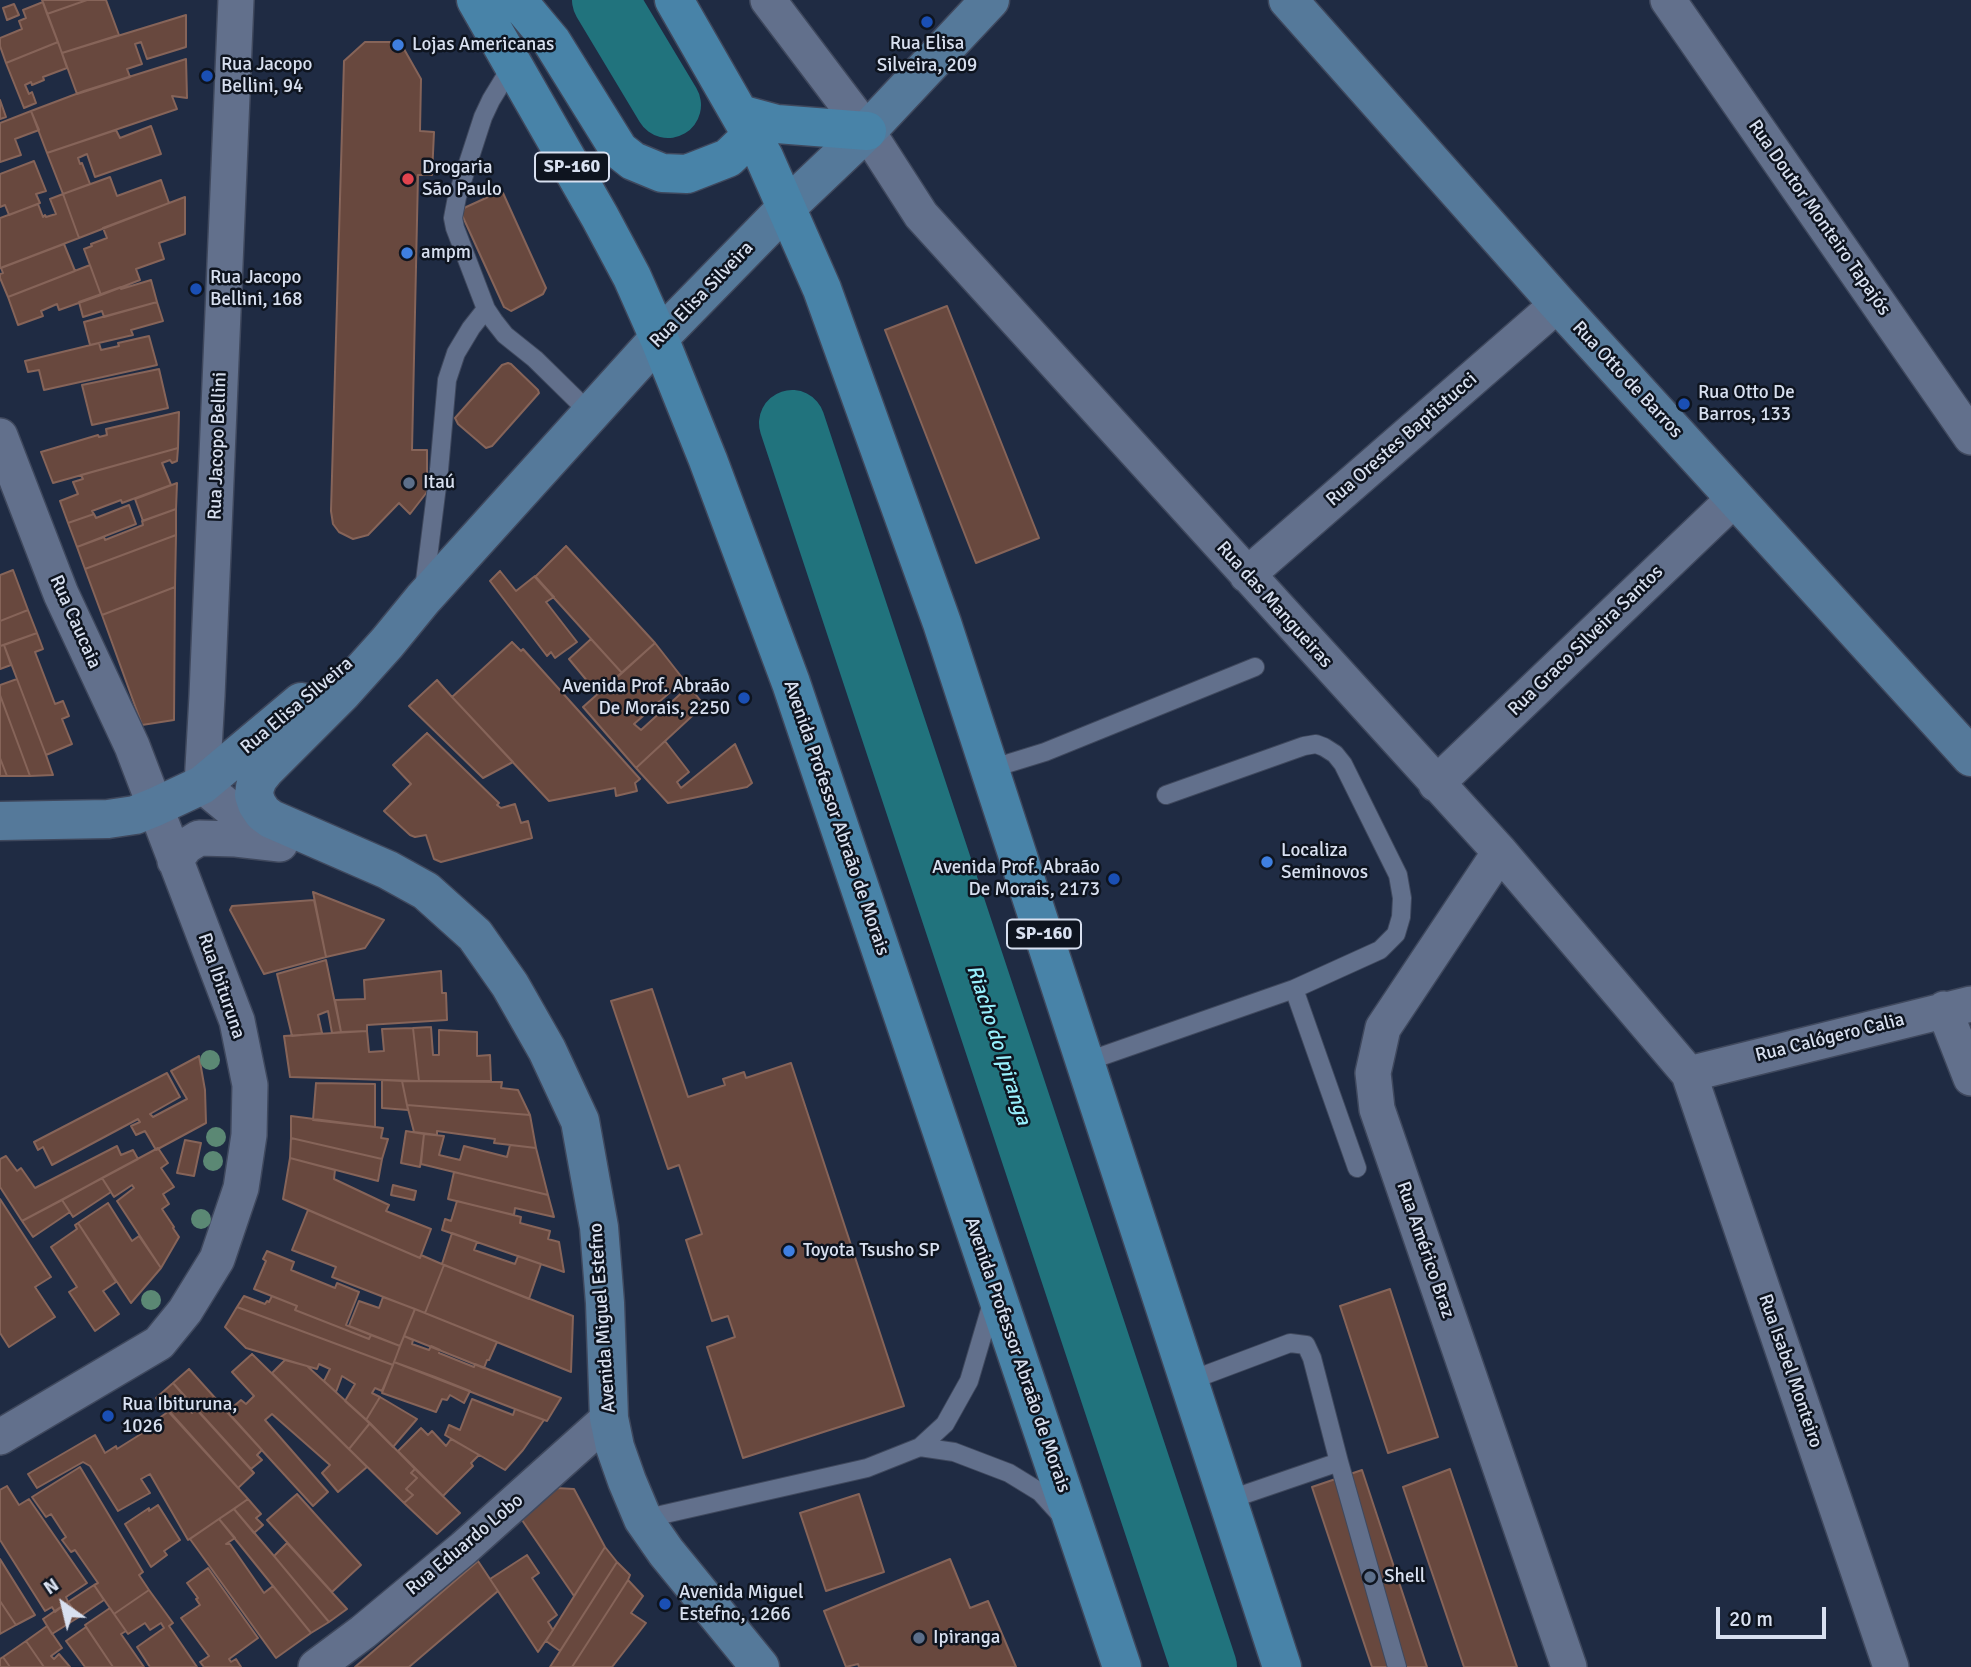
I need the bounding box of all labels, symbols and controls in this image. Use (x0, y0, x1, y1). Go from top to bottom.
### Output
marker: Rua Elisa Silveira, 209 (919, 14, 935, 30)
place label: Rua Elisa Silveira, 209 (877, 33, 977, 77)
place label: Lojas Americanas (412, 34, 554, 56)
marker: Lojas Americanas (390, 37, 406, 53)
place label: Rua Jacopo Bellini, 94 (221, 54, 312, 98)
marker: Rua Jacopo Bellini, 94 (199, 68, 215, 84)
street label: Rua Doutor Monteiro Tapajós (1743, 116, 1895, 320)
road number: SP-160 (535, 152, 609, 182)
place label: Drogaria São Paulo (422, 157, 502, 201)
marker: Drogaria São Paulo (400, 171, 416, 187)
street label: Rua Elisa Silveira (645, 237, 759, 353)
place label: ampm (421, 242, 471, 264)
marker: ampm (399, 245, 415, 261)
place label: Rua Jacopo Bellini, 168 (210, 267, 303, 311)
marker: Rua Jacopo Bellini, 168 (188, 281, 204, 297)
street label: Rua Otto de Barros (1567, 317, 1687, 443)
street label: Rua Orestes Baptistucci (1322, 368, 1482, 512)
street label: Rua Jacopo Bellini (204, 372, 232, 520)
place label: Rua Otto De Barros, 133 (1698, 382, 1795, 426)
marker: Rua Otto De Barros, 133 (1676, 396, 1692, 412)
place label: Itaú (423, 472, 455, 494)
marker: Itaú (401, 475, 417, 491)
street label: Rua das Mangueiras (1211, 537, 1337, 673)
street label: Rua Graco Silveira Santos (1504, 561, 1668, 721)
street label: Rua Caucaia (44, 572, 106, 672)
street label: Rua Elisa Silveira (236, 652, 358, 760)
place label: Avenida Prof. Abraão De Morais, 2250 (562, 676, 730, 720)
street label: Avenida Professor Abraão de Morais (778, 677, 894, 959)
marker: Avenida Prof. Abraão De Morais, 2250 (736, 690, 752, 706)
place label: Localiza Seminovos (1281, 840, 1368, 884)
marker: Localiza Seminovos (1259, 854, 1275, 870)
place label: Avenida Prof. Abraão De Morais, 2173 (932, 857, 1100, 901)
marker: Avenida Prof. Abraão De Morais, 2173 (1106, 871, 1122, 887)
road number: SP-160 (1007, 919, 1081, 948)
street label: Rua Ibituruna (192, 930, 250, 1042)
water label: Riacho do Ipiranga (960, 962, 1036, 1128)
street label: Rua Calógero Calia (1753, 1008, 1907, 1068)
street label: Rua Américo Braz (1391, 1179, 1459, 1321)
street label: Avenida Professor Abraão de Morais (959, 1214, 1075, 1496)
street label: Avenida Miguel Estefno (585, 1222, 621, 1414)
place label: Toyota Tsusho SP (803, 1240, 940, 1262)
marker: Toyota Tsusho SP (781, 1243, 797, 1259)
street label: Rua Isabel Monteiro (1753, 1291, 1827, 1451)
place label: Rua Ibituruna, 1026 (122, 1394, 237, 1438)
marker: Rua Ibituruna, 1026 (100, 1408, 116, 1424)
street label: Rua Eduardo Lobo (402, 1489, 528, 1601)
place label: Shell (1384, 1566, 1425, 1588)
north arrow (28, 1569, 98, 1639)
marker: Shell (1362, 1569, 1378, 1585)
text: N (39, 1573, 63, 1600)
place label: Avenida Miguel Estefno, 1266 (679, 1582, 804, 1626)
scale bar (1719, 1594, 1829, 1638)
marker: Avenida Miguel Estefno, 1266 (657, 1596, 673, 1612)
text: 20 m (1729, 1606, 1773, 1632)
place label: Ipiranga (933, 1627, 1000, 1649)
marker: Ipiranga (911, 1630, 927, 1646)

